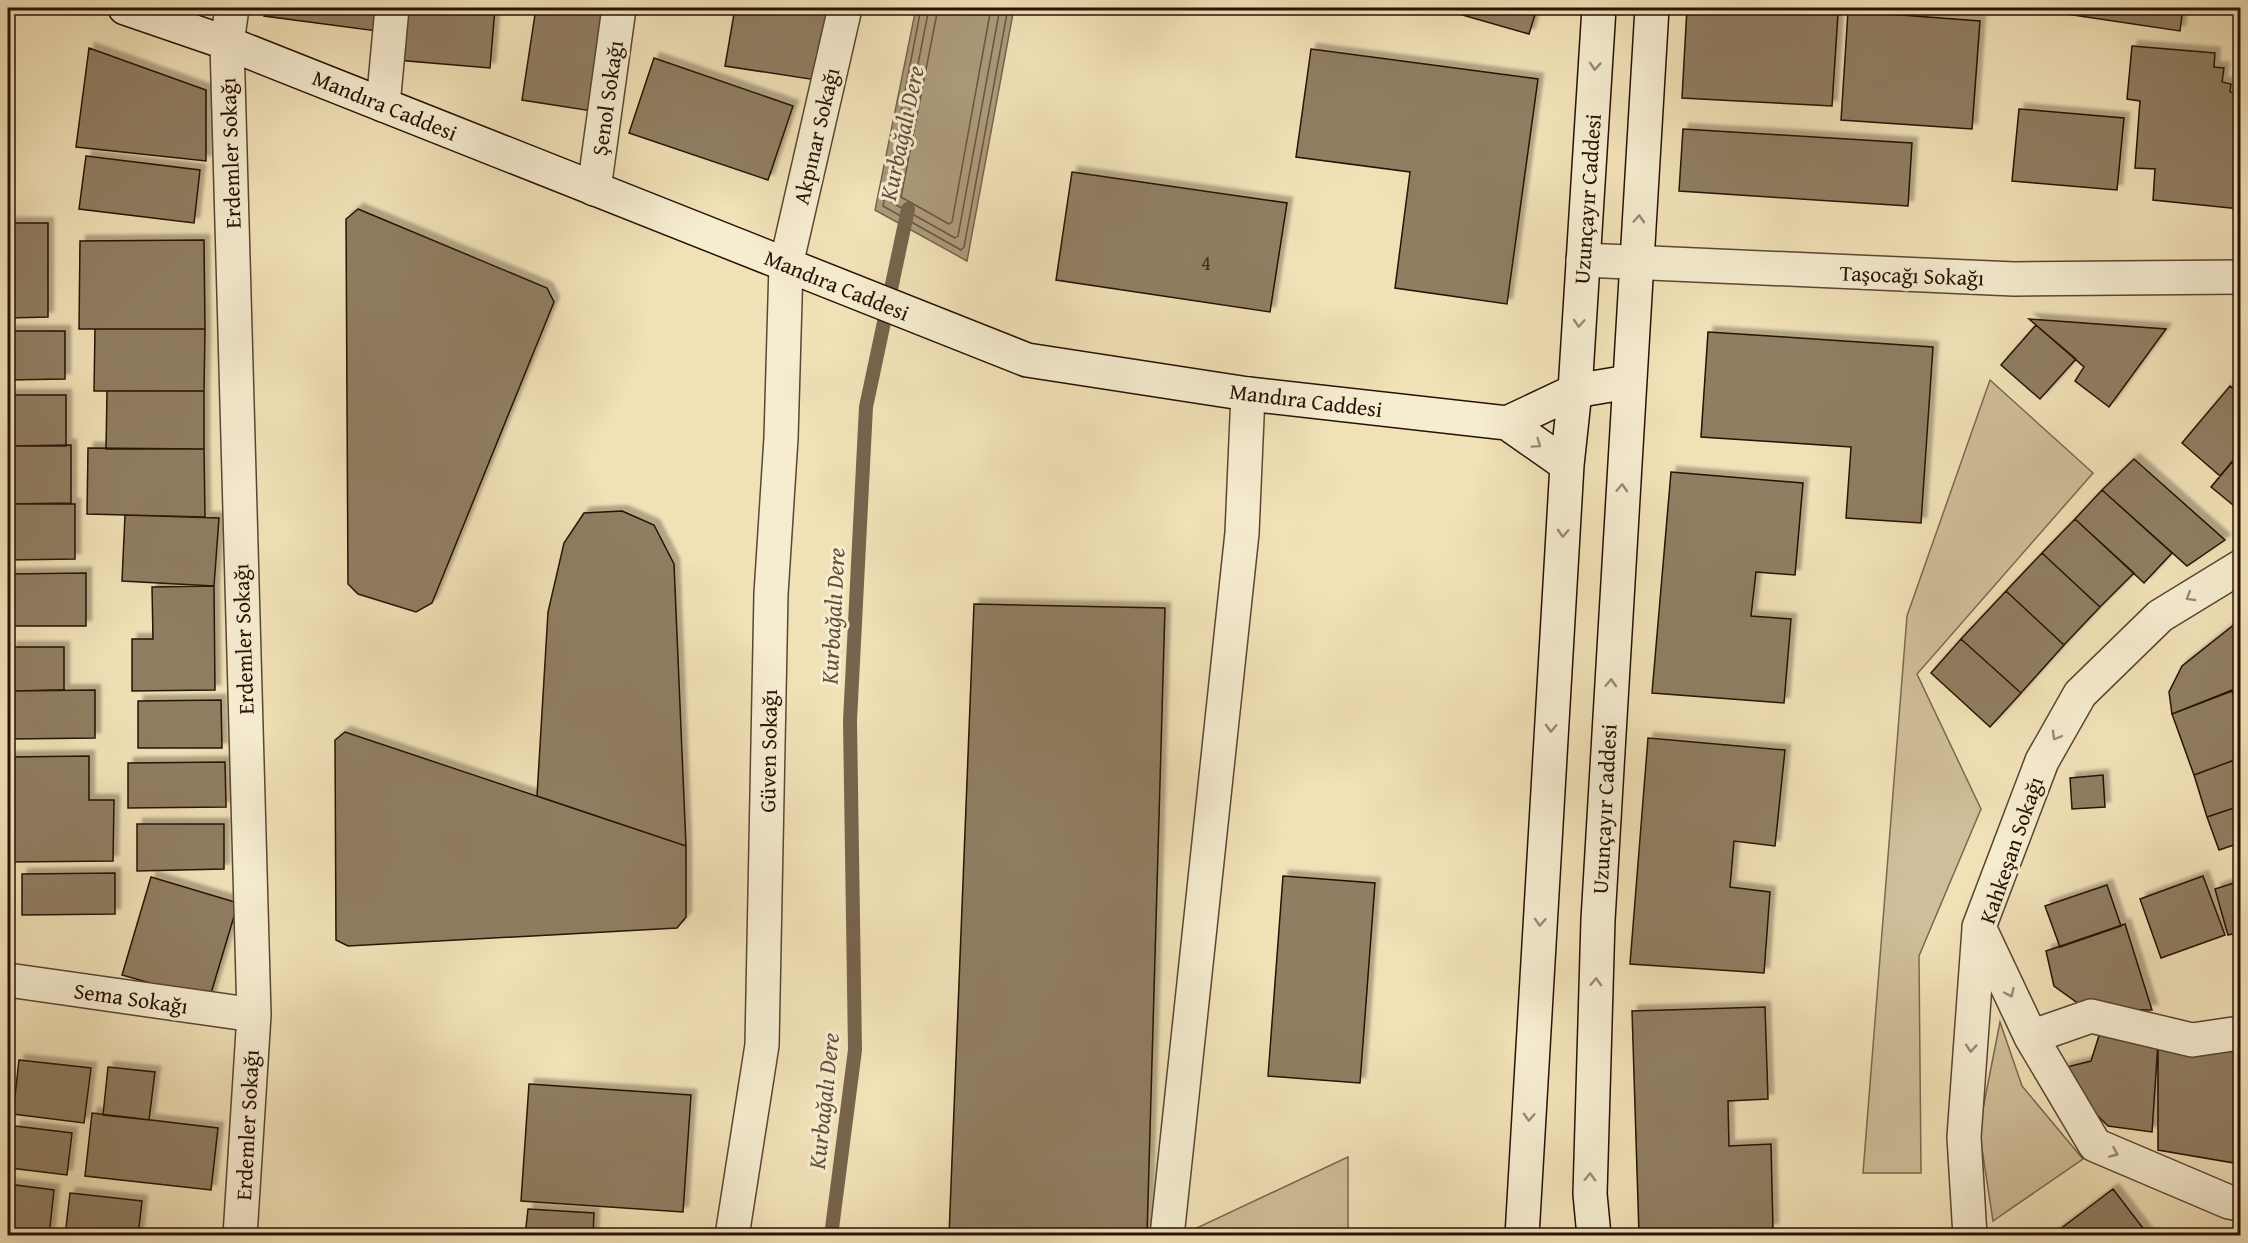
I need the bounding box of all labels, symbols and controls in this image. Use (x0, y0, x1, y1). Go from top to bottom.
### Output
street label: Şenol Sokağı (583, 38, 631, 158)
street label: Mandıra Caddesi (308, 61, 462, 149)
one-way arrow (1589, 61, 1602, 70)
water label: Kurbağalı Dere (870, 62, 933, 205)
street label: Akpınar Sokağı (785, 64, 847, 208)
street label: Erdemler Sokağı (211, 77, 249, 229)
street label: Uzunçayır Caddesi (1565, 113, 1609, 285)
one-way arrow (1632, 214, 1645, 223)
street label: Mandıra Caddesi (760, 241, 914, 329)
house number: 4 (1201, 248, 1211, 277)
street label: Taşocağı Sokağı (1839, 256, 1985, 294)
one-way arrow (1573, 319, 1586, 328)
street label: Mandıra Caddesi (1228, 375, 1384, 425)
one-way arrow (1530, 437, 1541, 448)
one-way arrow (1616, 484, 1629, 493)
one-way arrow (1556, 528, 1569, 537)
water label: Kurbağalı Dere (811, 546, 854, 686)
street label: Erdemler Sokağı (224, 563, 262, 715)
one-way arrow (2186, 590, 2196, 602)
one-way arrow (1605, 678, 1618, 687)
street label: Güven Sokağı (751, 689, 785, 813)
one-way arrow (1545, 723, 1558, 732)
street label: Uzunçayır Caddesi (1584, 723, 1624, 895)
one-way arrow (2052, 729, 2064, 740)
street label: Kahkeşan Sokağı (1971, 772, 2051, 928)
one-way arrow (1534, 918, 1547, 927)
street label: Sema Sokağı (72, 974, 190, 1022)
one-way arrow (1590, 978, 1602, 987)
one-way arrow (2003, 986, 2015, 997)
water label: Kurbağalı Dere (799, 1031, 848, 1172)
one-way arrow (1964, 1044, 1977, 1053)
street label: Erdemler Sokağı (227, 1049, 267, 1201)
one-way arrow (1522, 1112, 1535, 1121)
one-way arrow (2108, 1145, 2119, 1157)
one-way arrow (1584, 1173, 1597, 1182)

